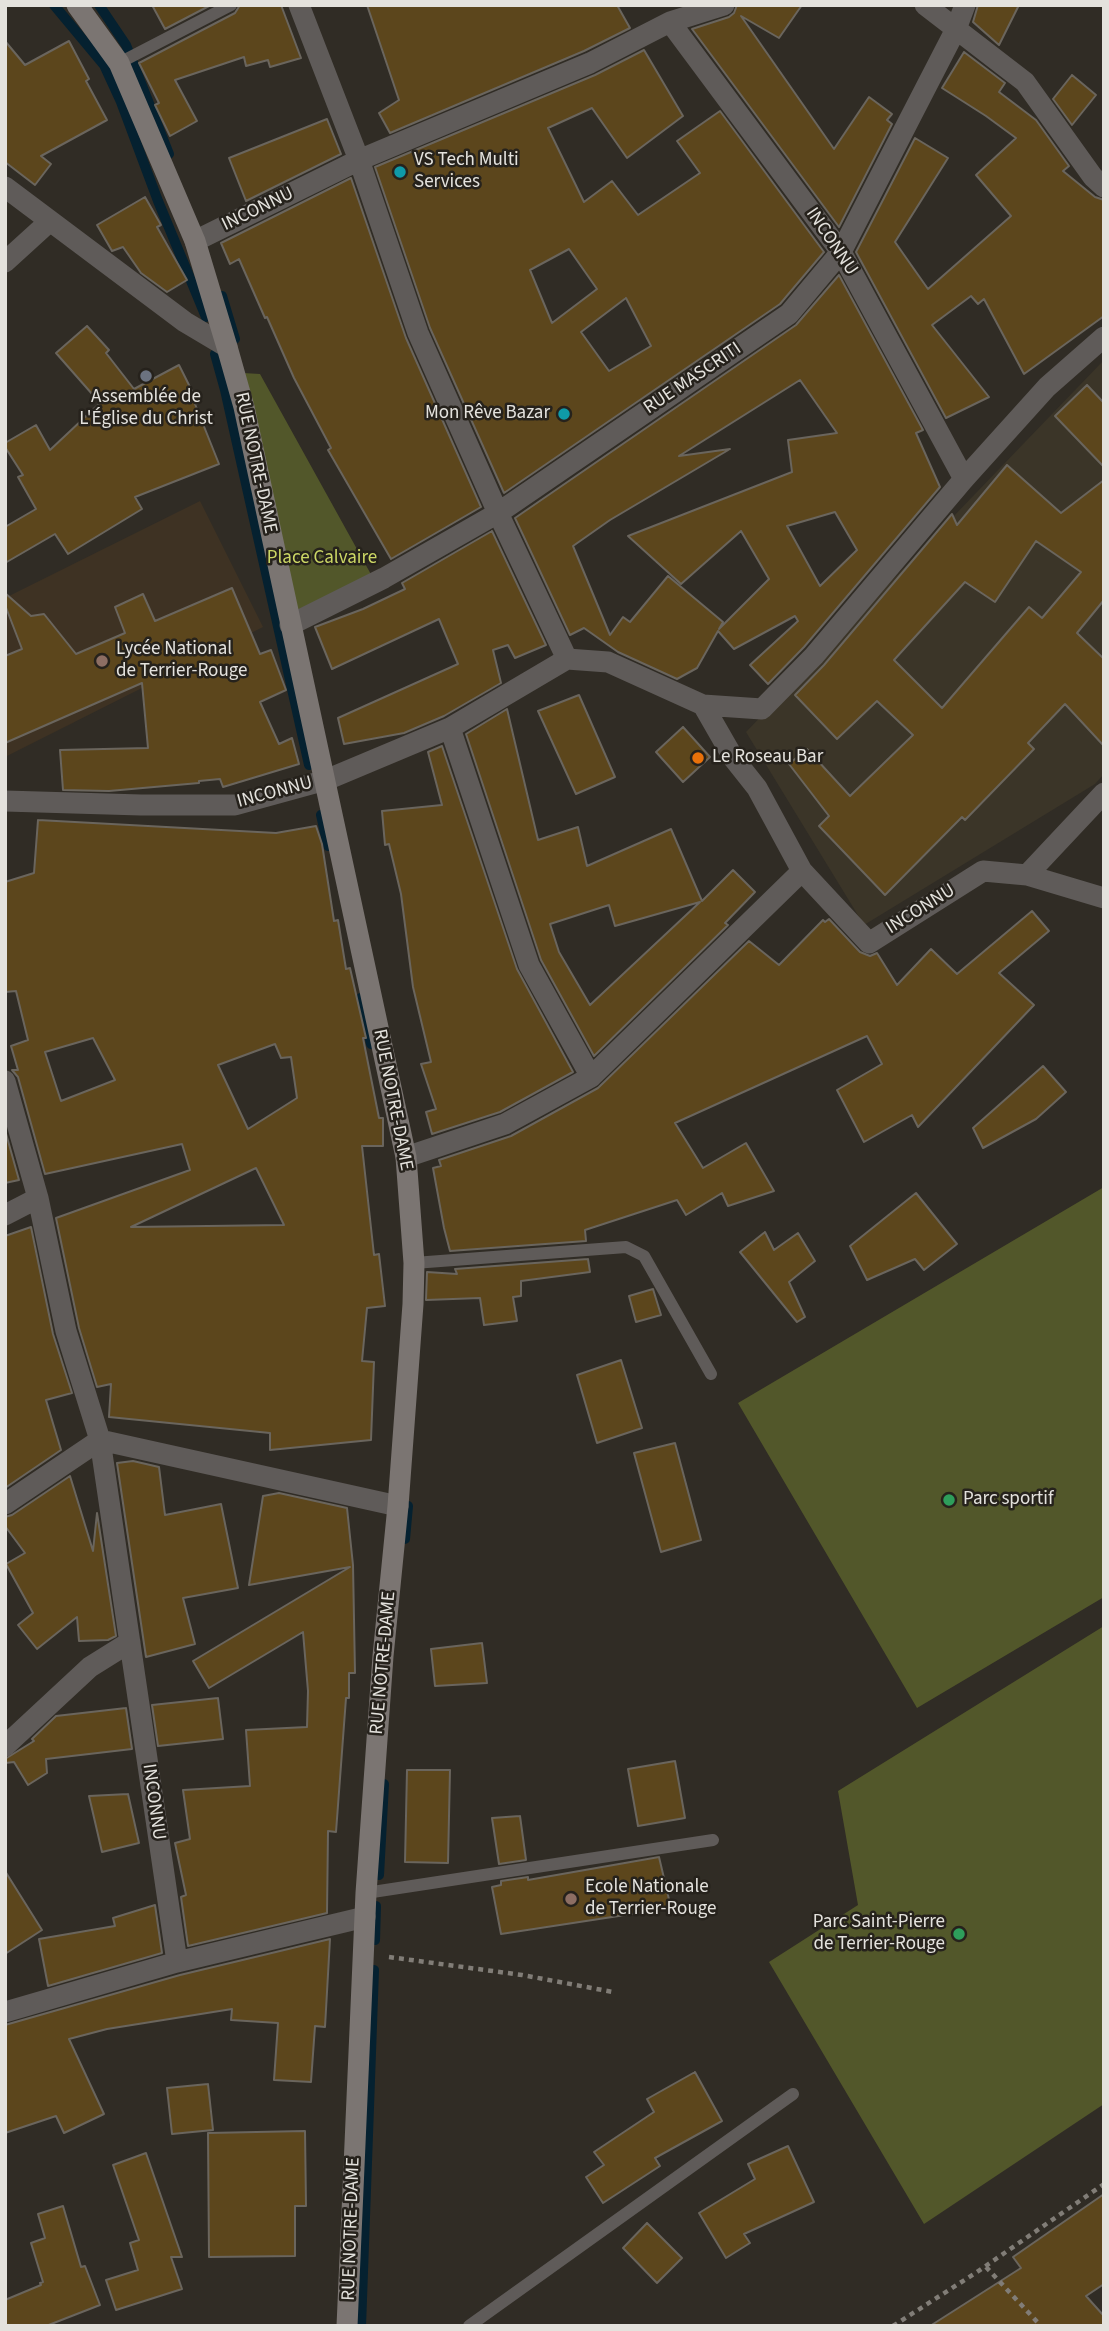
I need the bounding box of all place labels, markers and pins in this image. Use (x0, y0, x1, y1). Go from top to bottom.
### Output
place label: VS Tech Multi Services (414, 150, 519, 194)
marker: VS Tech Multi Services (392, 164, 408, 180)
marker: Assemblée de L'Église du Christ (138, 368, 154, 384)
place label: Assemblée de L'Église du Christ (79, 387, 213, 431)
place label: Mon Rêve Bazar (425, 403, 550, 425)
marker: Mon Rêve Bazar (556, 406, 572, 422)
place label: Lycée National de Terrier-Rouge (116, 639, 247, 683)
marker: Lycée National de Terrier-Rouge (94, 653, 110, 669)
place label: Le Roseau Bar (712, 747, 823, 769)
marker: Le Roseau Bar (690, 750, 706, 766)
place label: Parc sportif (963, 1489, 1053, 1511)
marker: Parc sportif (941, 1492, 957, 1508)
place label: Ecole Nationale de Terrier-Rouge (585, 1877, 716, 1921)
marker: Ecole Nationale de Terrier-Rouge (563, 1891, 579, 1907)
place label: Parc Saint-Pierre de Terrier-Rouge (813, 1912, 945, 1956)
marker: Parc Saint-Pierre de Terrier-Rouge (951, 1926, 967, 1942)

